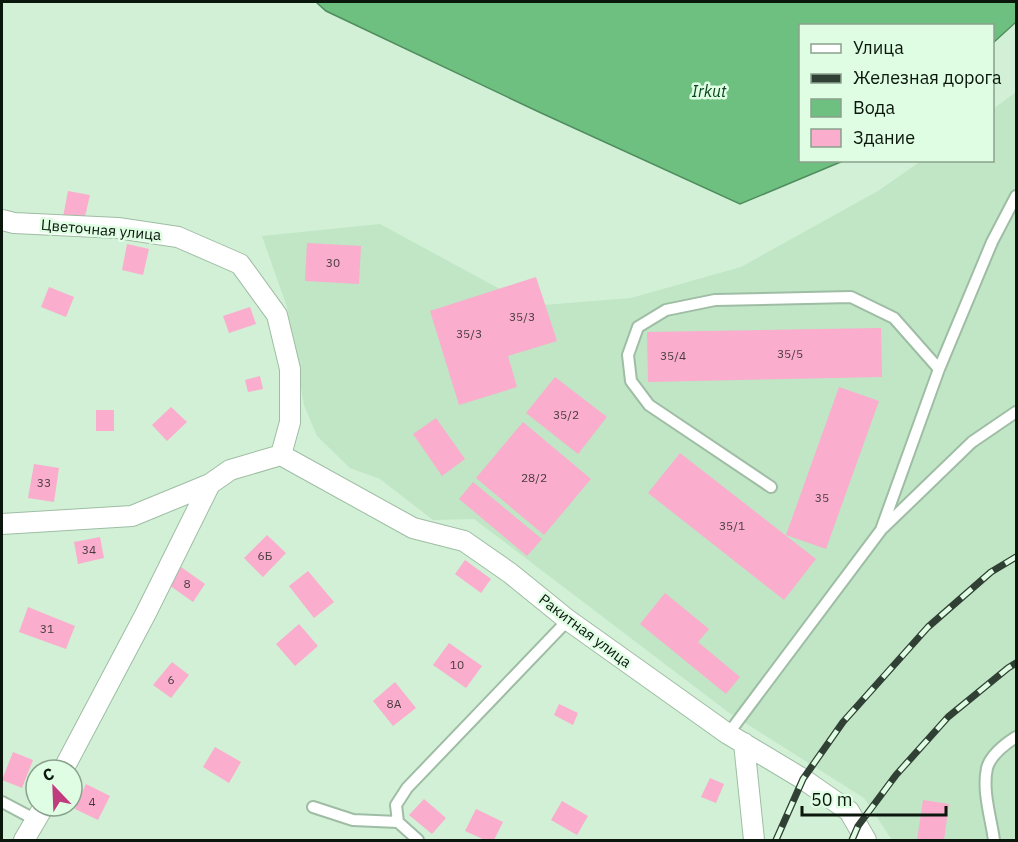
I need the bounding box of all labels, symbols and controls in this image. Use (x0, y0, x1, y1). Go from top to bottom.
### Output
legend (799, 24, 994, 162)
text: Улица (853, 36, 904, 59)
text: Железная дорога (853, 66, 1002, 89)
water label: Irkut (692, 81, 727, 101)
text: Вода (853, 96, 896, 119)
text: Здание (853, 126, 915, 149)
street label: Цветочная улица (40, 215, 162, 244)
house number: 30 (326, 255, 340, 270)
house number: 35/3 (509, 309, 535, 324)
house number: 35/3 (456, 326, 482, 341)
house number: 35/5 (777, 346, 803, 361)
house number: 35/4 (660, 348, 686, 363)
house number: 35/2 (553, 407, 579, 422)
house number: 28/2 (521, 470, 547, 485)
house number: 33 (37, 475, 51, 490)
house number: 35 (815, 490, 829, 505)
house number: 35/1 (719, 518, 745, 533)
house number: 34 (82, 542, 96, 557)
house number: 6Б (258, 548, 272, 563)
house number: 8 (183, 576, 191, 591)
street label: Ракитная улица (535, 590, 635, 672)
house number: 31 (40, 621, 54, 636)
house number: 10 (450, 657, 464, 672)
house number: 6 (167, 672, 175, 687)
house number: 8А (387, 696, 402, 711)
north arrow (24, 758, 84, 818)
text: С (39, 763, 57, 785)
scale bar (802, 779, 946, 817)
text: 50 m (811, 788, 853, 811)
house number: 4 (88, 794, 96, 809)

